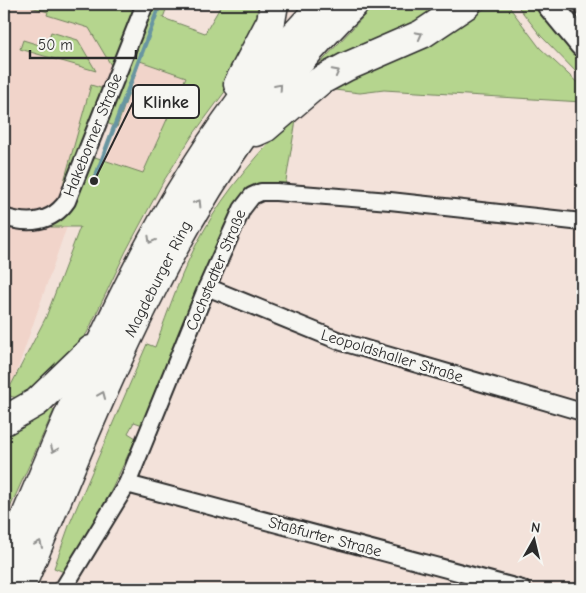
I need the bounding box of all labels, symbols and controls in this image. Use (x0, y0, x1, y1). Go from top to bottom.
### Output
scale bar (30, 28, 136, 60)
one-way arrow (414, 31, 423, 41)
text: 50 m (38, 36, 73, 54)
one-way arrow (330, 68, 339, 78)
street label: Hakeborner Straße (60, 71, 126, 199)
one-way arrow (273, 83, 282, 92)
callout: Klinke (133, 85, 199, 118)
text: Klinke (143, 92, 189, 113)
one-way arrow (192, 199, 202, 208)
street label: Cochstedter Straße (182, 207, 250, 333)
street label: Magdeburger Ring (121, 218, 195, 340)
one-way arrow (147, 235, 157, 244)
street label: Leopoldshaller Straße (319, 326, 465, 386)
one-way arrow (96, 391, 106, 400)
one-way arrow (50, 444, 61, 453)
street label: Staßfurter Straße (266, 513, 384, 561)
north arrow (508, 516, 558, 566)
text: N (530, 519, 541, 537)
one-way arrow (32, 540, 43, 549)

